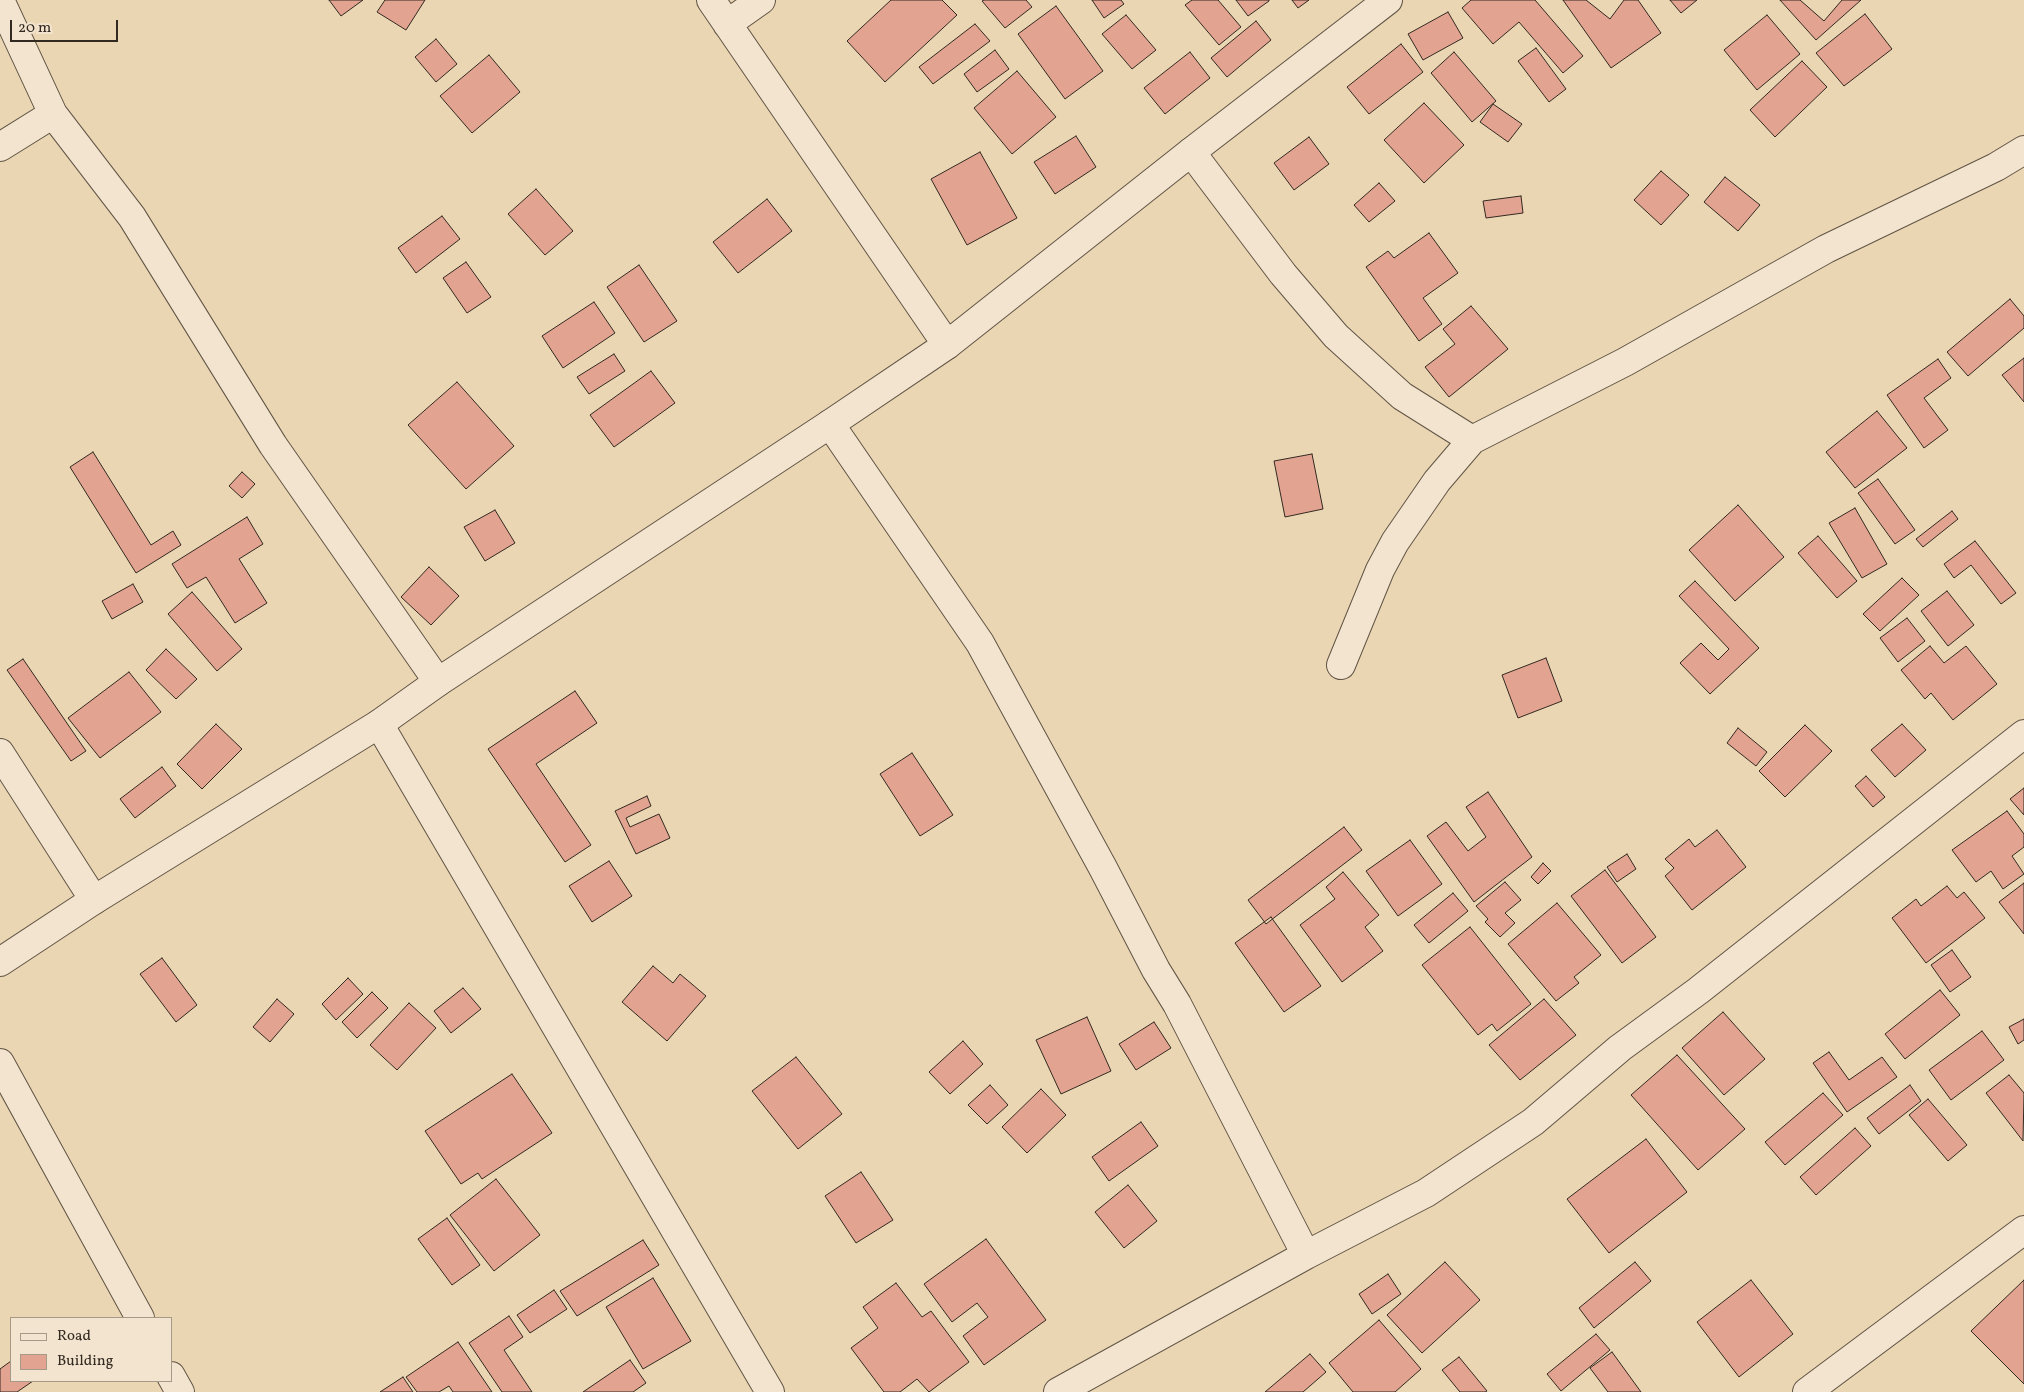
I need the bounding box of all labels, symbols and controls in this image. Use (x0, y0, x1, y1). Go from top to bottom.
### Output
scale bar (12, 10, 120, 42)
text: 20 m (18, 18, 51, 39)
legend (10, 1317, 172, 1382)
text: Road (57, 1326, 91, 1347)
text: Building (57, 1351, 113, 1372)

